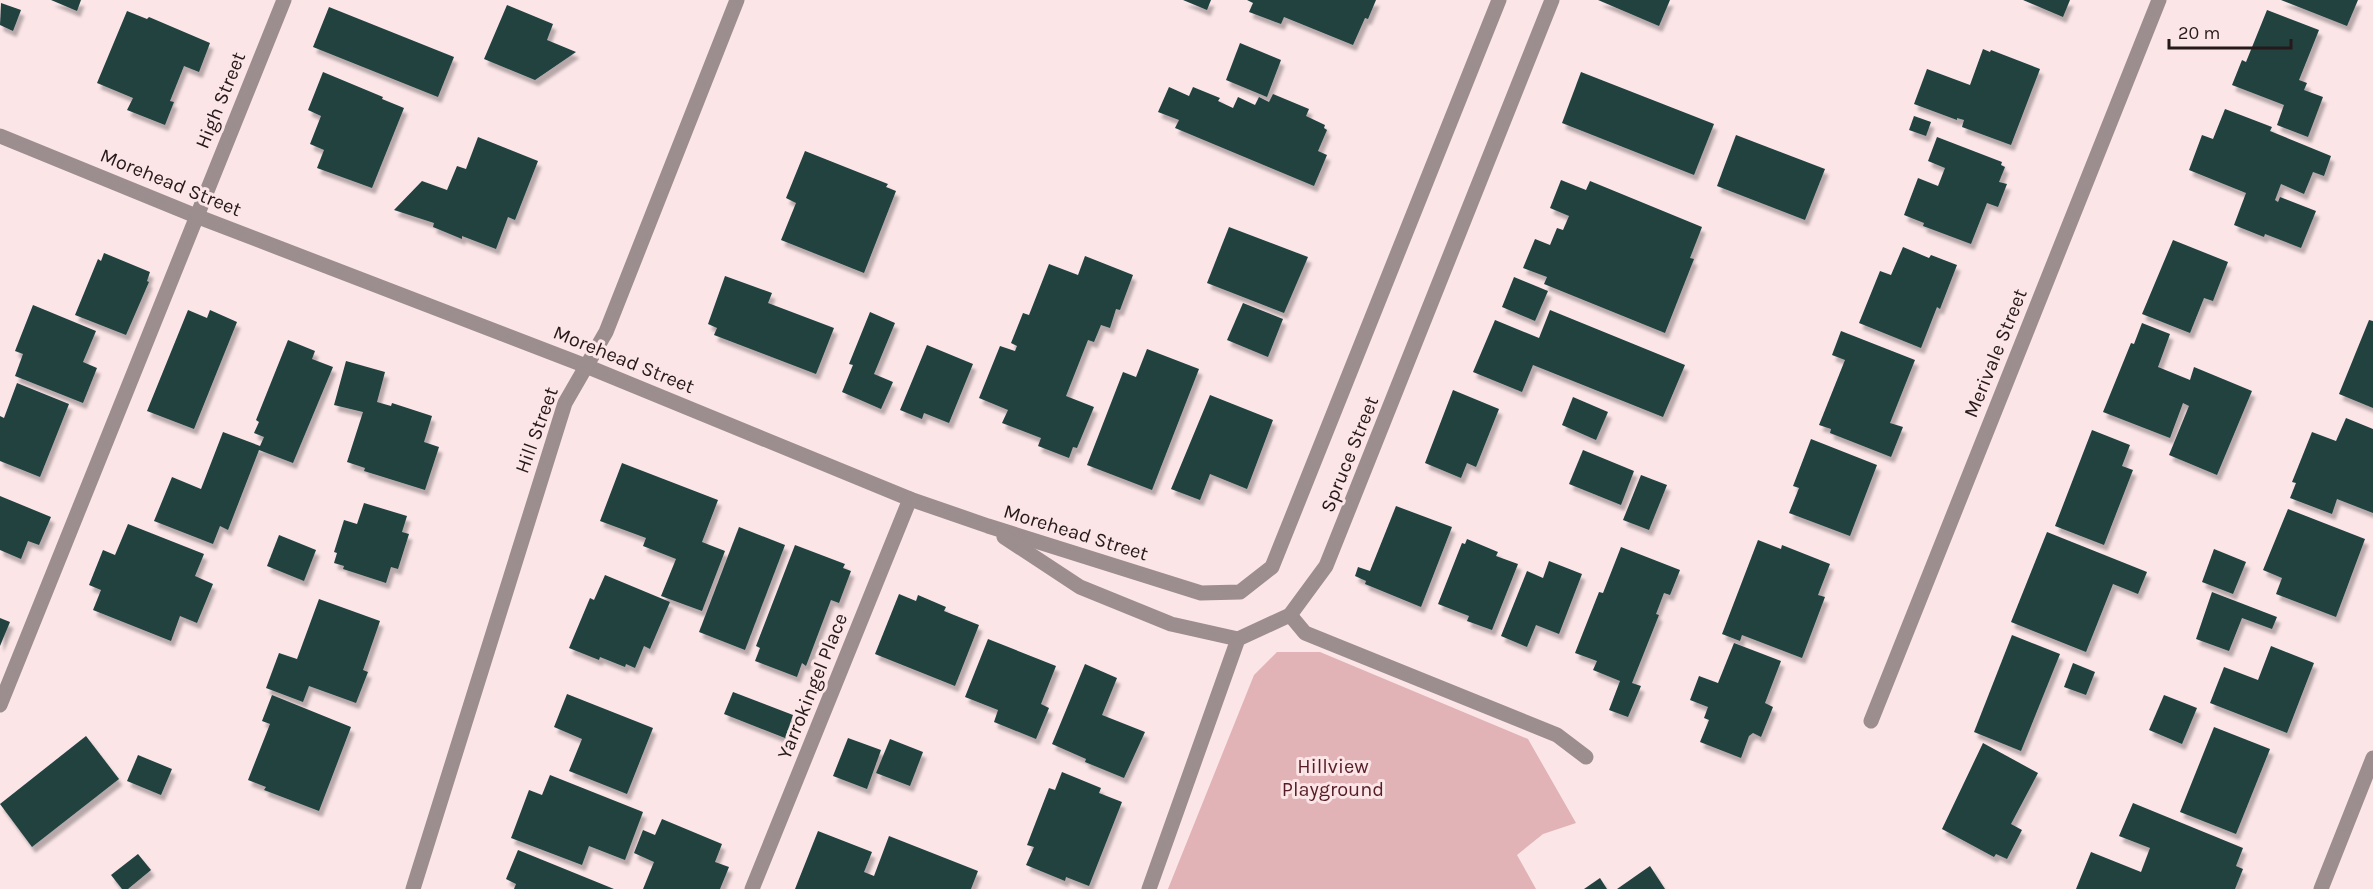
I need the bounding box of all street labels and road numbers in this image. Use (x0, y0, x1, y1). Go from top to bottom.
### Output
street label: High Street (191, 48, 250, 152)
street label: Morehead Street (97, 144, 245, 221)
street label: Merivale Street (1959, 285, 2032, 421)
street label: Morehead Street (550, 321, 698, 398)
street label: Hill Street (510, 383, 563, 476)
street label: Spruce Street (1316, 392, 1383, 516)
street label: Morehead Street (1001, 500, 1151, 566)
street label: Yarrokingel Place (773, 610, 852, 763)

